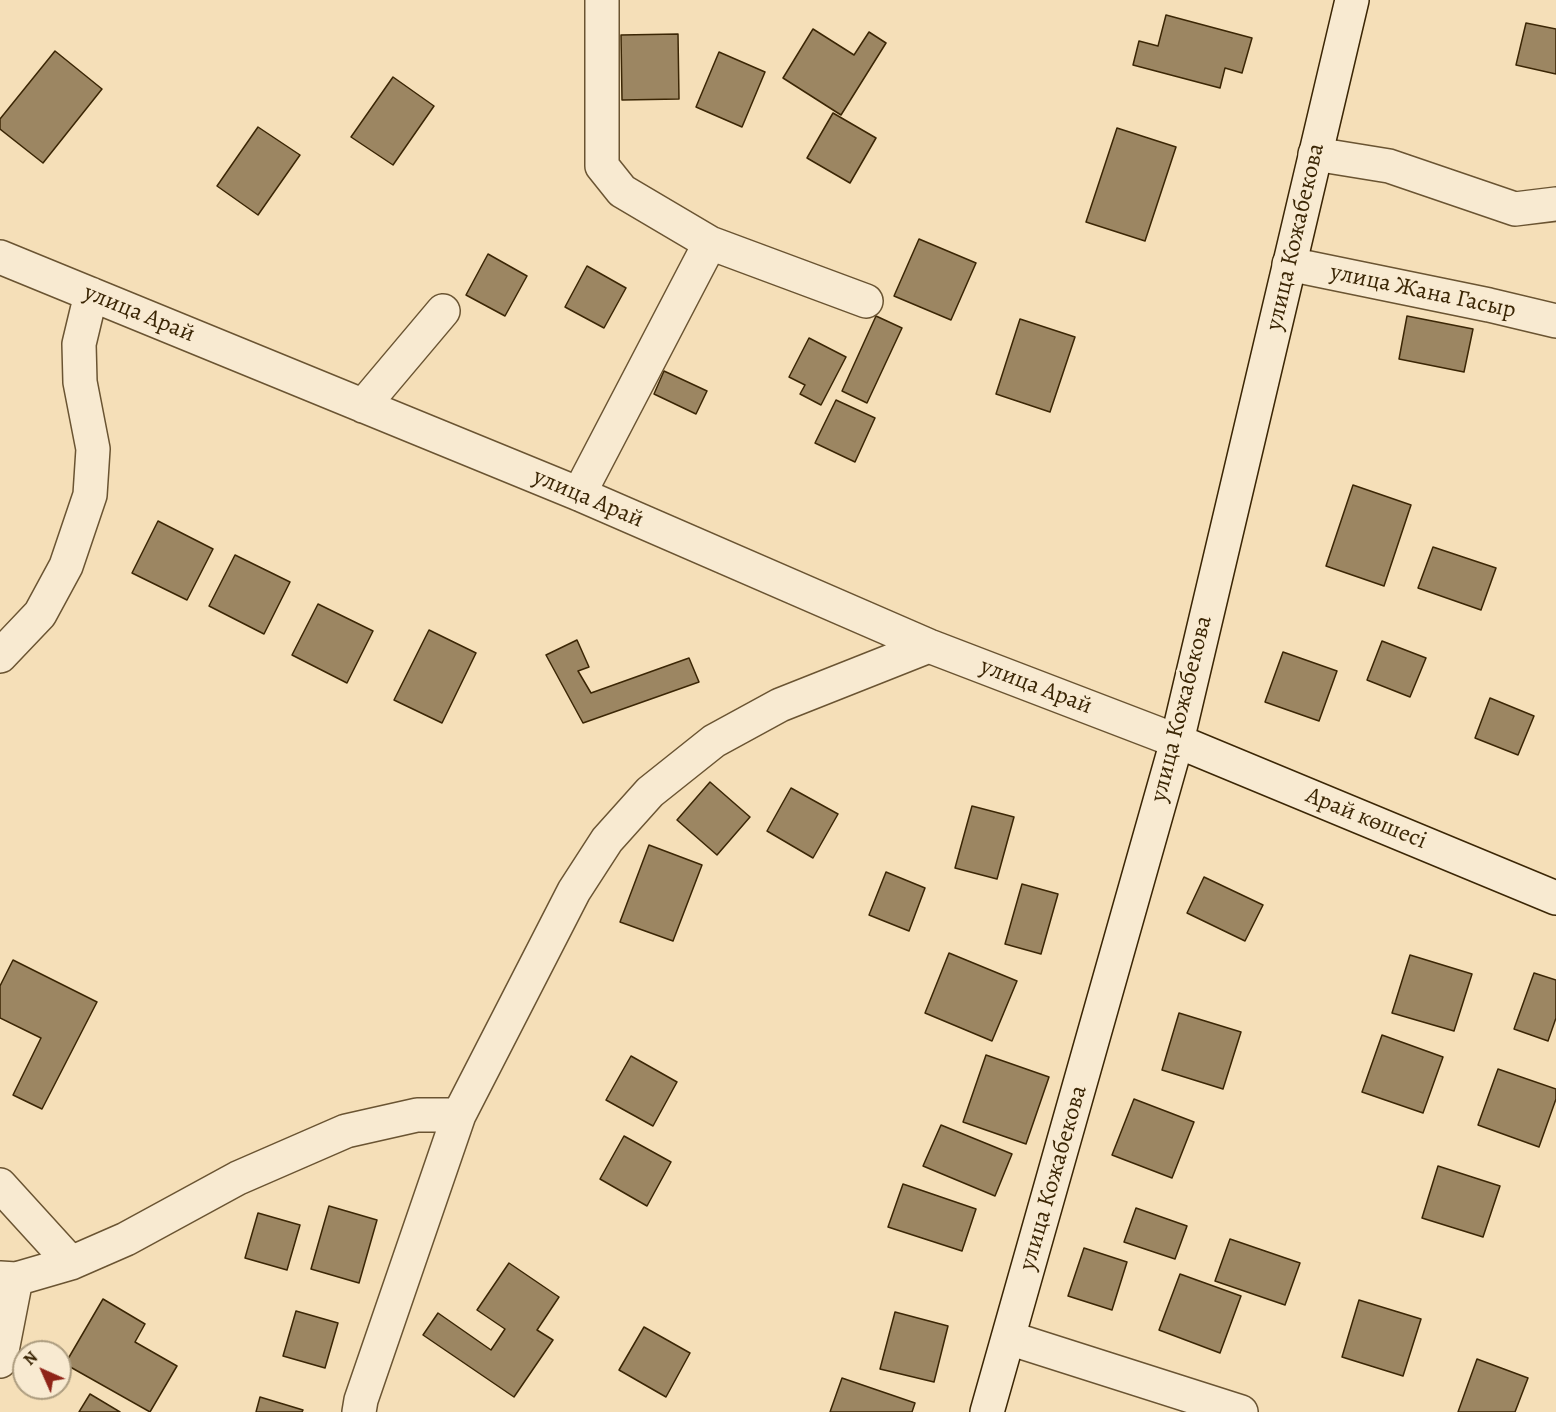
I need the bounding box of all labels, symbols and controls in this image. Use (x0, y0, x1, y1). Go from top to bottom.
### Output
street label: улица Кожабекова (1260, 141, 1332, 333)
street label: улица Жана Гасыр (1328, 258, 1518, 326)
street label: улица Арай (79, 279, 199, 349)
street label: улица Арай (528, 463, 648, 535)
street label: улица Кожабекова (1145, 613, 1219, 805)
street label: улица Арай (976, 653, 1096, 721)
street label: Арай көшесі (1301, 782, 1431, 856)
street label: улица Кожабекова (1014, 1082, 1094, 1274)
north arrow (12, 1340, 72, 1400)
text: N (19, 1347, 43, 1371)

